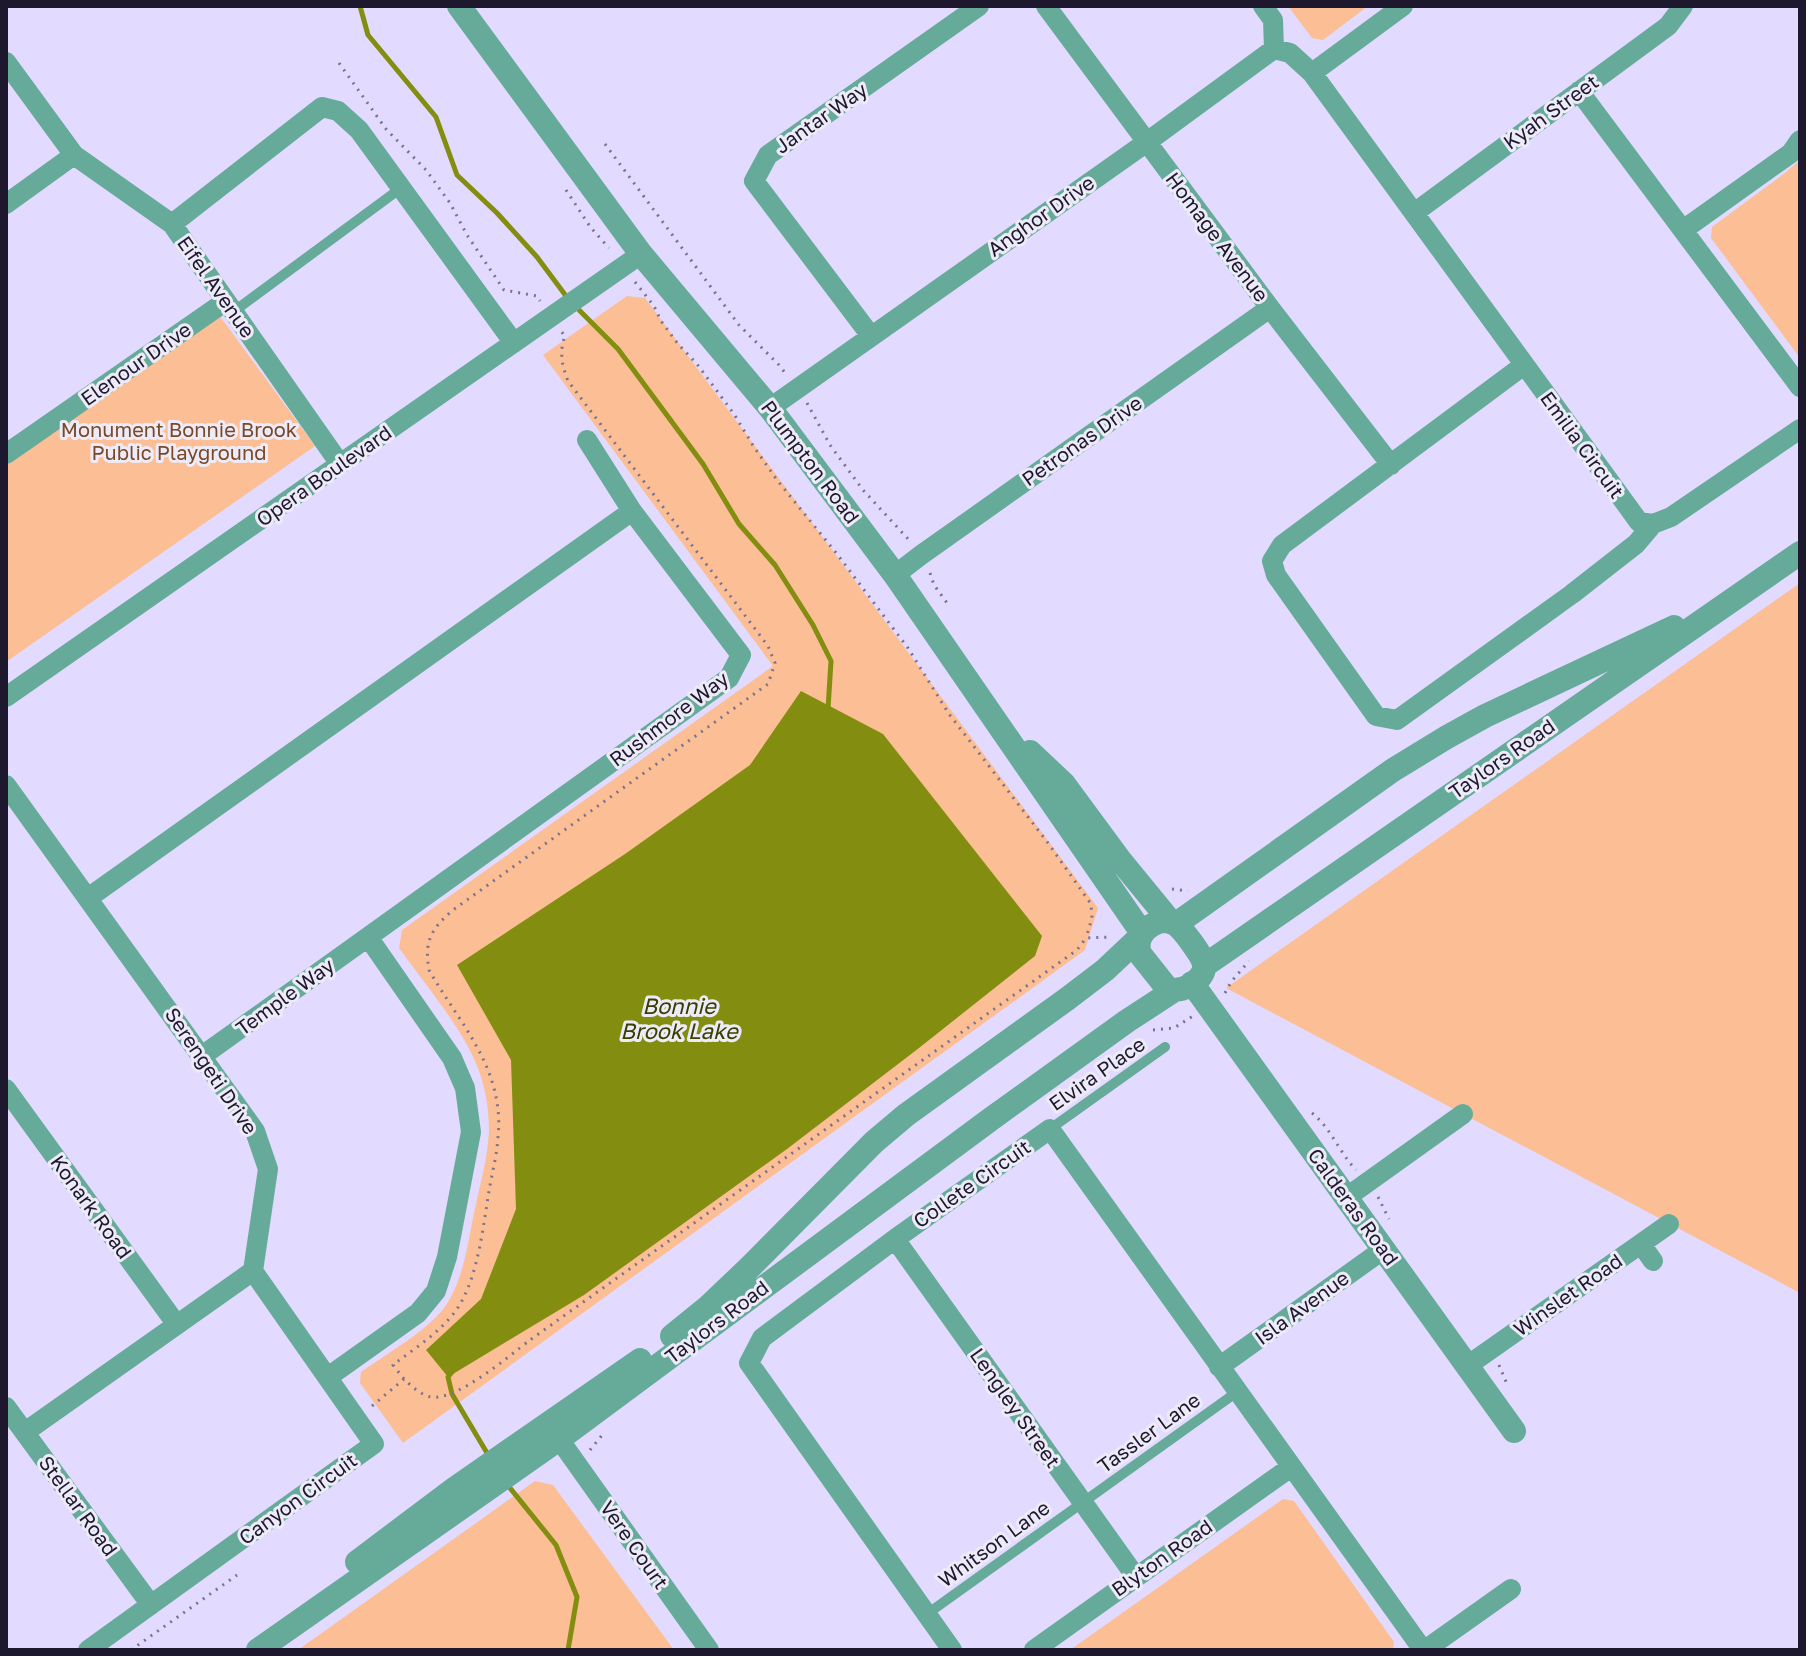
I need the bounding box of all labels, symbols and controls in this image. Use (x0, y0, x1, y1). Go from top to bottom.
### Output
street label: Kyah Street (1498, 69, 1603, 154)
street label: Jantar Way (770, 77, 871, 158)
street label: Homage Avenue (1161, 167, 1274, 306)
street label: Anghor Drive (982, 170, 1098, 261)
street label: Eifel Avenue (173, 231, 261, 342)
street label: Elenour Drive (76, 316, 195, 410)
street label: Emilia Circuit (1536, 386, 1630, 503)
street label: Petronas Drive (1017, 390, 1146, 490)
street label: Plumpton Road (757, 395, 865, 528)
park label: Monument Bonnie Brook Public Playground (61, 417, 297, 464)
street label: Opera Boulevard (251, 420, 396, 531)
street label: Rushmore Way (604, 666, 733, 771)
street label: Taylors Road (1444, 713, 1559, 803)
street label: Temple Way (231, 953, 338, 1040)
water label: Bonnie Brook Lake (620, 992, 740, 1044)
street label: Serengeti Drive (161, 1002, 263, 1138)
street label: Elvira Place (1044, 1031, 1149, 1115)
street label: Collete Circuit (908, 1134, 1035, 1232)
street label: Calderas Road (1303, 1143, 1404, 1269)
street label: Konark Road (46, 1150, 137, 1263)
street label: Winslet Road (1508, 1248, 1626, 1341)
street label: Isla Avenue (1250, 1265, 1353, 1349)
street label: Taylors Road (660, 1275, 773, 1368)
street label: Lengley Street (966, 1343, 1066, 1472)
street label: Tassler Lane (1093, 1387, 1204, 1477)
street label: Canyon Circuit (234, 1447, 361, 1549)
street label: Stellar Road (34, 1451, 123, 1560)
street label: Whitson Lane (933, 1495, 1054, 1592)
street label: Vere Court (596, 1496, 674, 1593)
street label: Blyton Road (1106, 1514, 1216, 1601)

